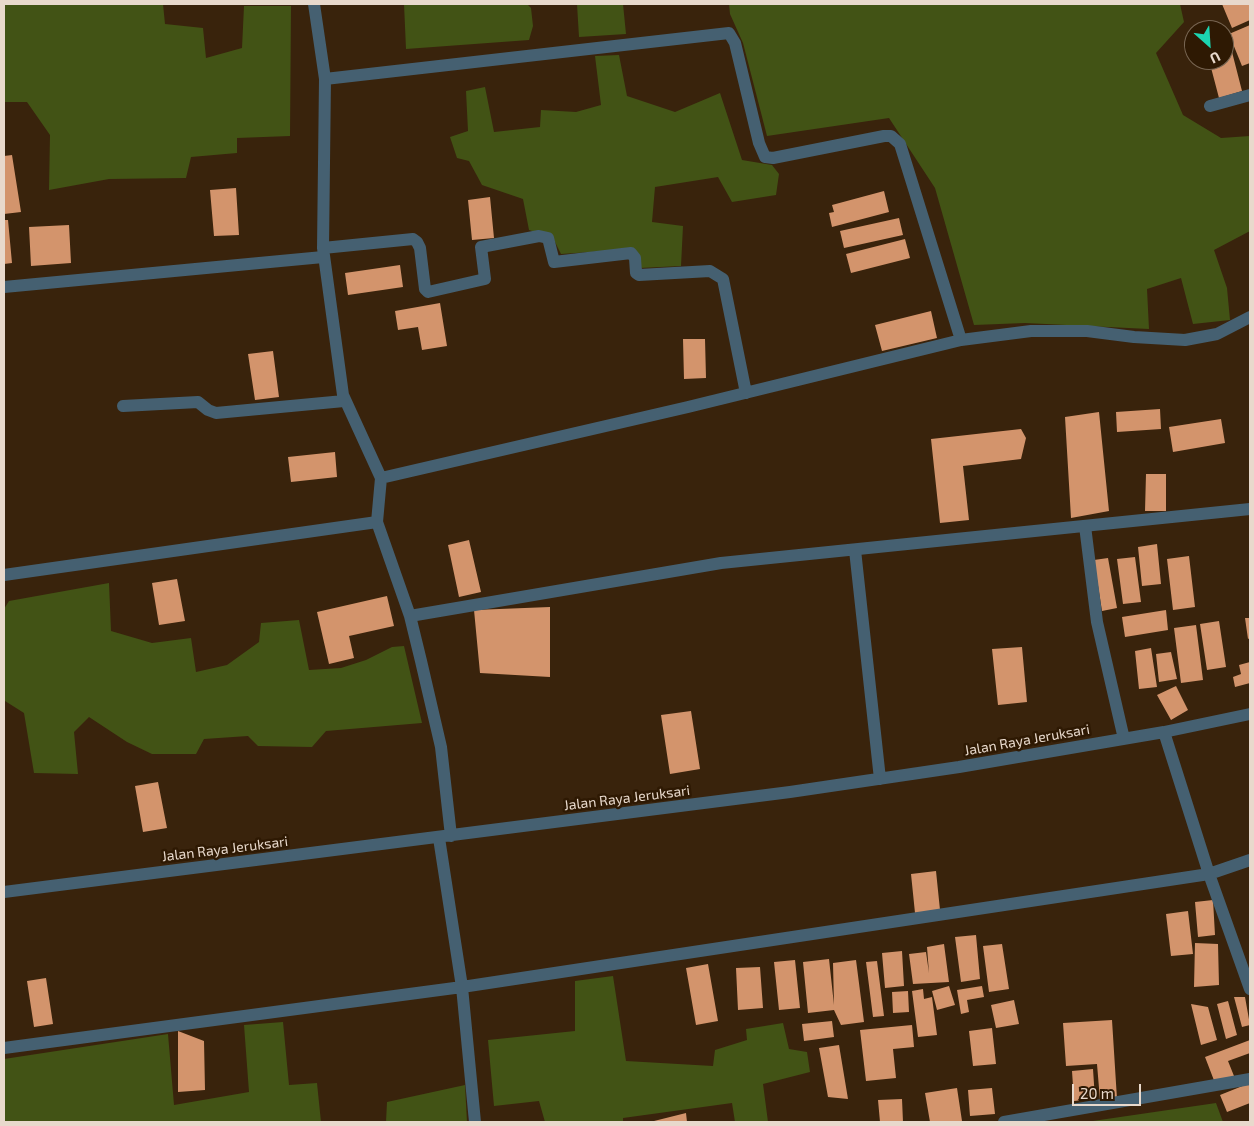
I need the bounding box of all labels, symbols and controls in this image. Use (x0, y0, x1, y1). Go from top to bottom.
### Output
north arrow (1184, 20, 1234, 70)
text: U (1207, 48, 1223, 68)
street label: Jalan Raya Jeruksari (963, 721, 1091, 759)
street label: Jalan Raya Jeruksari (563, 782, 691, 814)
street label: Jalan Raya Jeruksari (161, 833, 289, 865)
scale bar (1074, 1074, 1143, 1106)
text: 20 m (1080, 1084, 1114, 1102)

